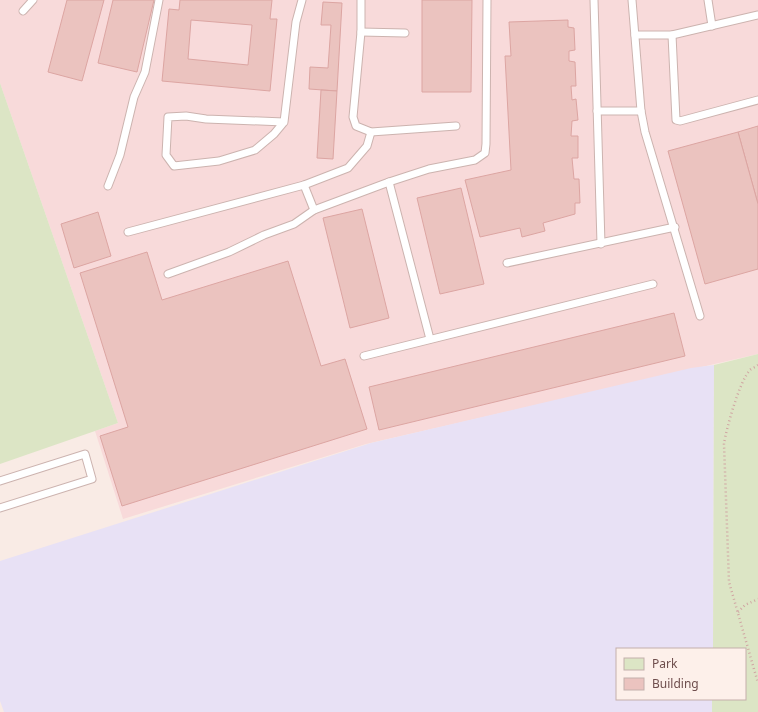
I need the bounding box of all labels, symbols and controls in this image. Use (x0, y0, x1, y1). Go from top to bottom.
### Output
legend (616, 648, 746, 700)
text: Park (652, 655, 678, 672)
text: Building (652, 675, 699, 692)

